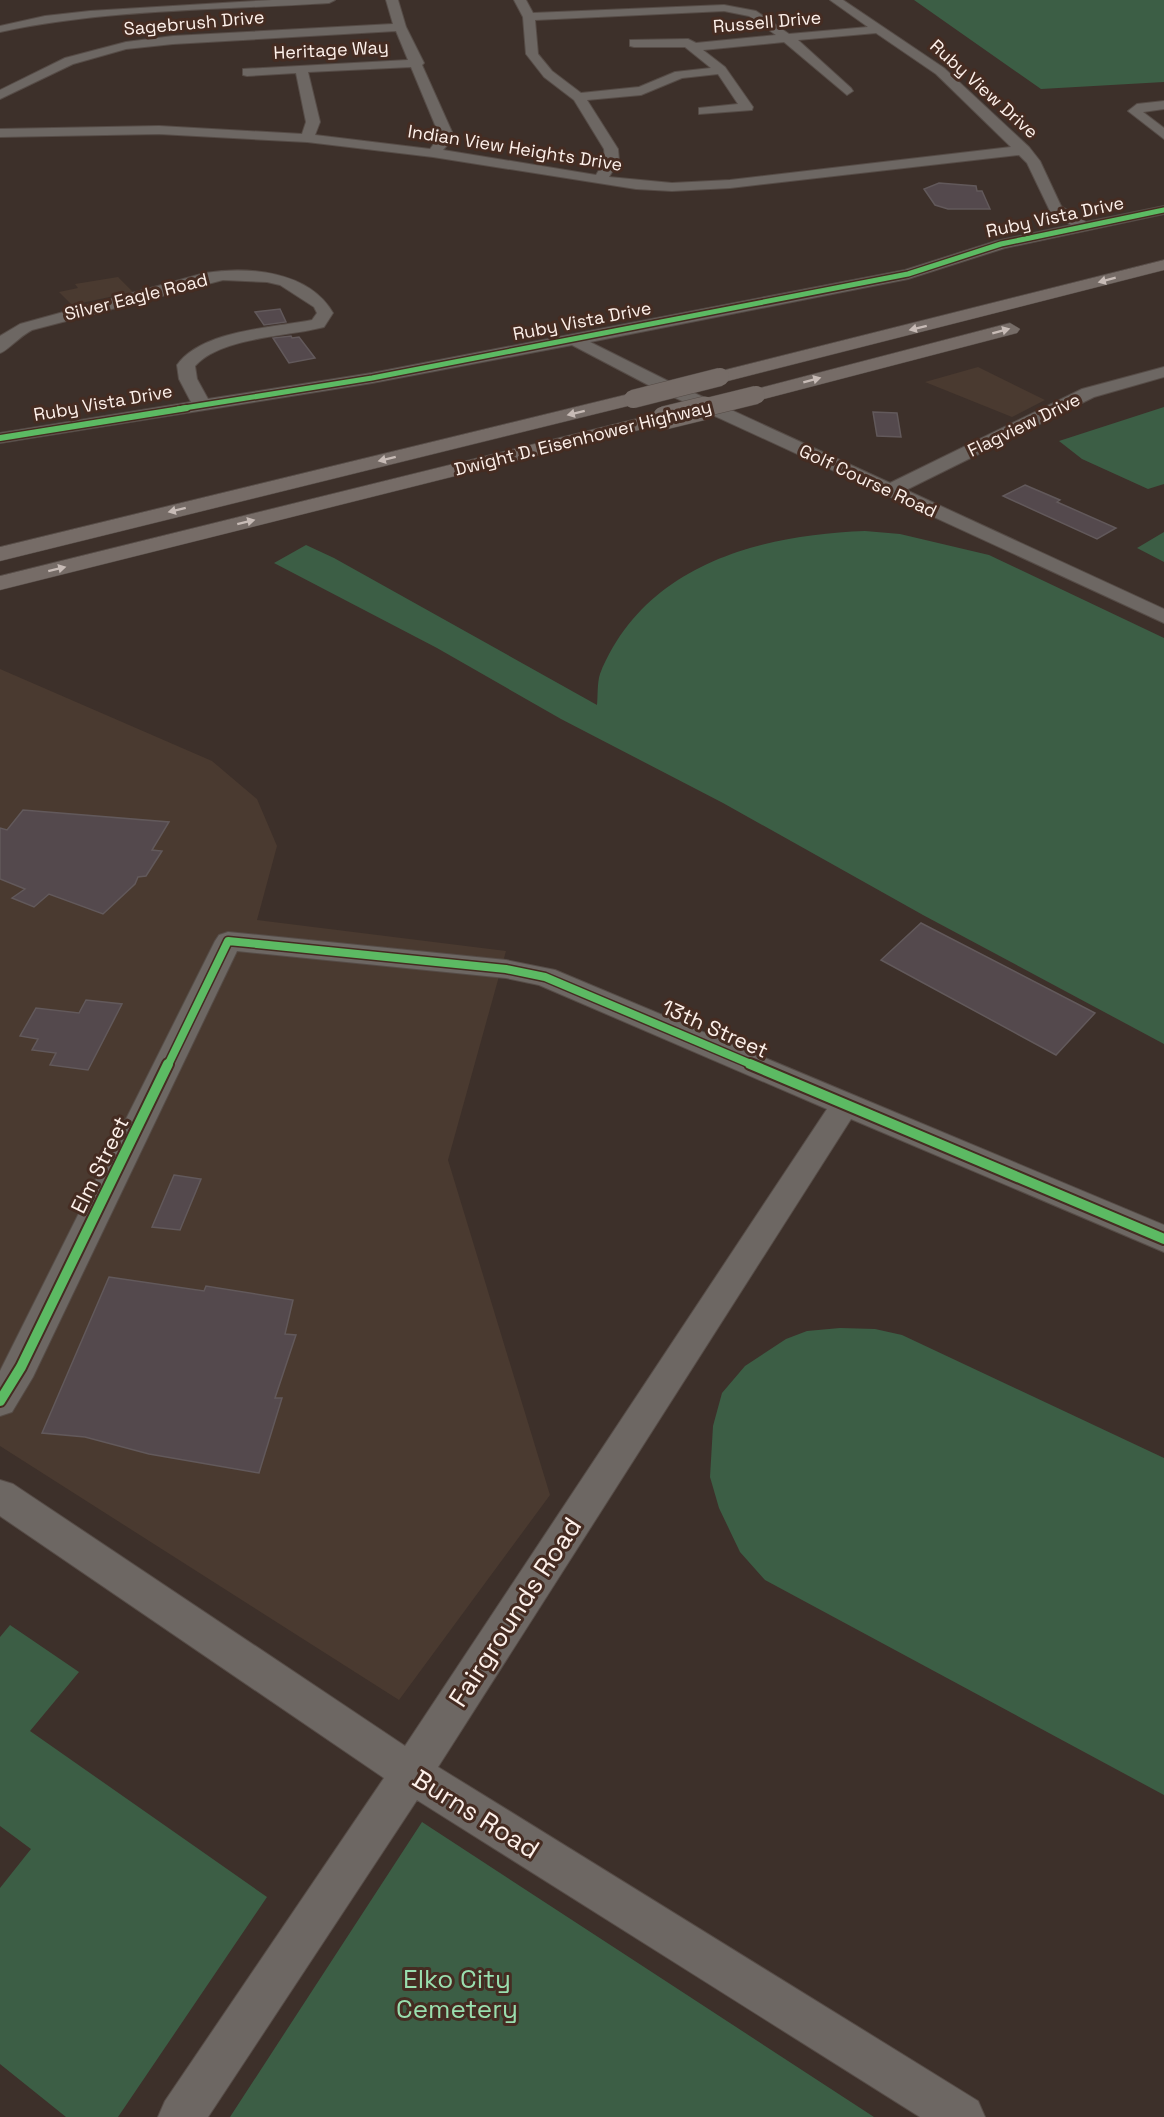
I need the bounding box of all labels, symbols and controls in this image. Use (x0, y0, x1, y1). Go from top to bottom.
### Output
street label: Sagebrush Drive (123, 5, 265, 40)
street label: Russell Drive (712, 5, 822, 38)
street label: Ruby View Drive (926, 34, 1043, 143)
street label: Heritage Way (273, 35, 389, 64)
street label: Indian View Heights Drive (406, 119, 624, 176)
street label: Ruby Vista Drive (984, 191, 1126, 242)
street label: Silver Eagle Road (62, 268, 210, 325)
one-way arrow (1098, 275, 1117, 285)
street label: Ruby Vista Drive (511, 296, 653, 345)
one-way arrow (909, 324, 928, 334)
one-way arrow (992, 326, 1010, 335)
one-way arrow (804, 375, 822, 384)
street label: Ruby Vista Drive (32, 379, 174, 426)
street label: Flagview Drive (964, 387, 1084, 462)
street label: Dwight D. Eisenhower Highway (452, 394, 714, 481)
one-way arrow (566, 409, 585, 418)
street label: Golf Course Road (796, 439, 941, 523)
one-way arrow (378, 455, 396, 465)
one-way arrow (168, 506, 186, 516)
one-way arrow (237, 516, 255, 526)
one-way arrow (48, 563, 66, 573)
street label: 13th Street (658, 993, 773, 1064)
street label: Elm Street (64, 1112, 135, 1218)
street label: Fairgrounds Road (441, 1511, 589, 1713)
street label: Burns Road (406, 1762, 546, 1866)
park label: Elko City Cemetery (396, 1962, 518, 2026)

